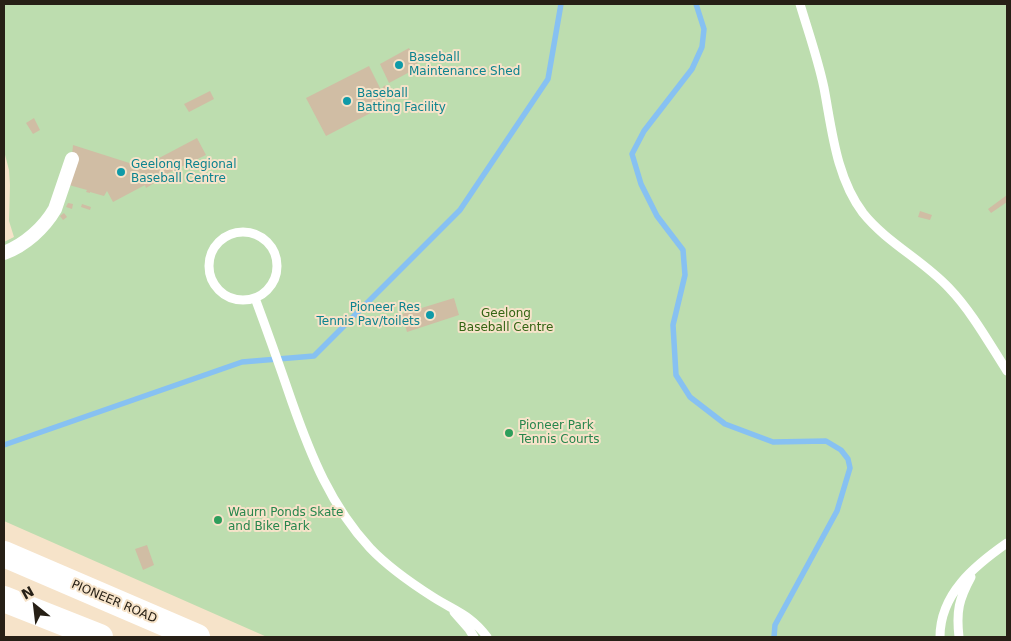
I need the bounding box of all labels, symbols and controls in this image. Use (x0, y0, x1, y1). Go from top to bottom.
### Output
place label: Baseball Maintenance Shed (409, 51, 520, 79)
marker: Baseball Maintenance Shed (393, 59, 405, 71)
place label: Baseball Batting Facility (357, 87, 446, 115)
marker: Baseball Batting Facility (341, 95, 353, 107)
place label: Geelong Regional Baseball Centre (131, 158, 237, 186)
marker: Geelong Regional Baseball Centre (115, 166, 127, 178)
place label: Pioneer Res Tennis Pav/toilets (316, 301, 420, 329)
park label: Geelong Baseball Centre (459, 307, 553, 335)
marker: Pioneer Res Tennis Pav/toilets (424, 309, 436, 321)
place label: Pioneer Park Tennis Courts (519, 419, 600, 447)
marker: Pioneer Park Tennis Courts (503, 427, 515, 439)
place label: Waurn Ponds Skate and Bike Park (228, 506, 343, 534)
marker: Waurn Ponds Skate and Bike Park (212, 514, 224, 526)
street label: PIONEER ROAD (69, 577, 159, 627)
north arrow (10, 581, 60, 631)
text: N (19, 583, 37, 603)

